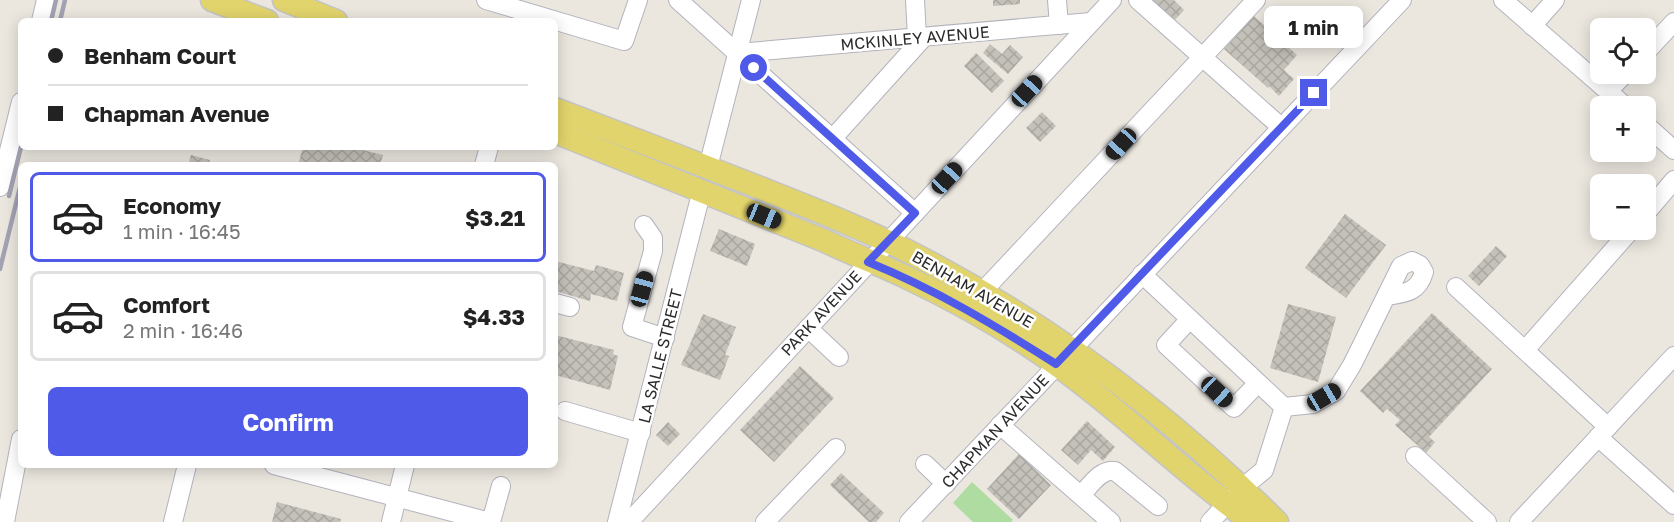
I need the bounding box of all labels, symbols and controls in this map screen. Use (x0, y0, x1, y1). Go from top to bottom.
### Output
callout: 1 min (1264, 6, 1364, 48)
text: 1 min (1288, 15, 1339, 39)
map controls (1590, 18, 1656, 240)
button: locate (1590, 18, 1656, 84)
street label: MCKINLEY AVENUE (840, 22, 990, 54)
text: Benham Court (84, 42, 236, 69)
route start (740, 54, 767, 81)
car (1008, 72, 1046, 110)
route end (1300, 79, 1327, 106)
button: + (1590, 96, 1656, 162)
text: Chapman Avenue (84, 100, 270, 127)
car (1102, 125, 1140, 163)
car (928, 159, 966, 197)
button: − (1590, 174, 1656, 240)
icon: car (51, 190, 105, 244)
text: Economy (123, 192, 221, 219)
car (744, 201, 784, 231)
text: $3.21 (465, 204, 525, 231)
text: 1 min · 16:45 (123, 219, 241, 243)
street label: BENHAM AVENUE (909, 246, 1037, 332)
street label: PARK AVENUE (776, 266, 866, 360)
car (629, 269, 655, 309)
street label: LA SALLE STREET (634, 287, 686, 425)
icon: car (51, 289, 105, 343)
text: Comfort (123, 291, 210, 318)
text: $4.33 (463, 303, 525, 330)
text: 2 min · 16:46 (123, 318, 243, 342)
street label: CHAPMAN AVENUE (937, 370, 1053, 492)
car (1198, 373, 1236, 411)
car (1304, 380, 1344, 414)
button: Confirm (48, 387, 528, 456)

